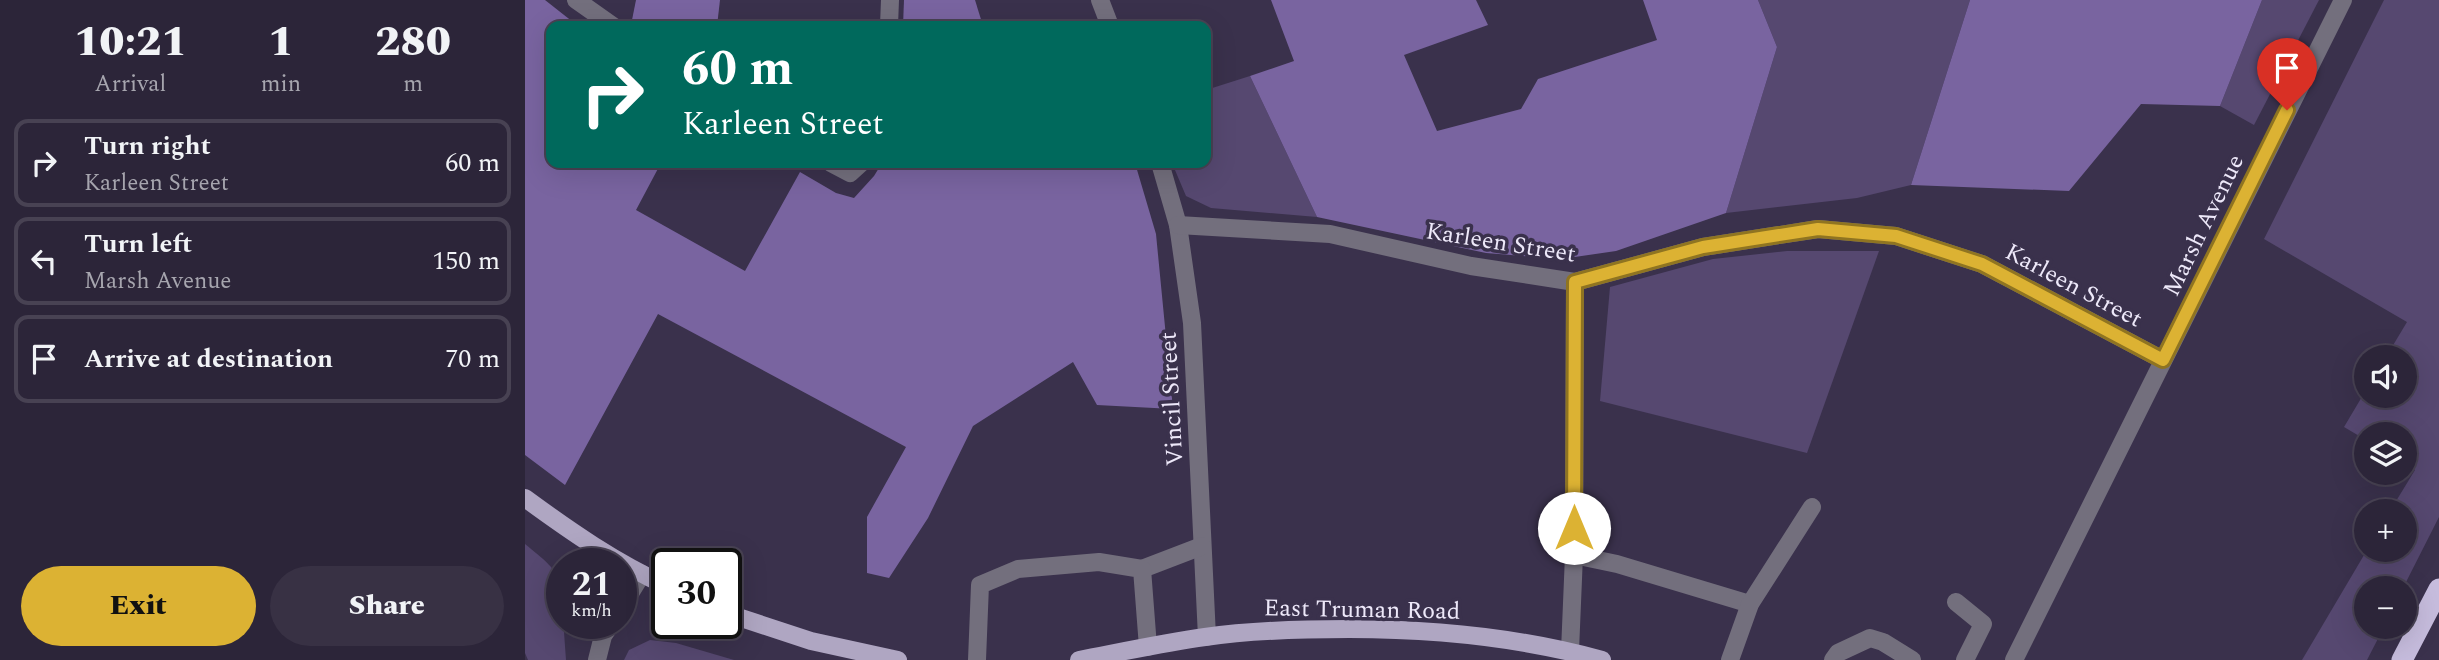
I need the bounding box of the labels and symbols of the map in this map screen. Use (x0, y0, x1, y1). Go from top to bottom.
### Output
pin (2257, 38, 2317, 110)
street label: Marsh Avenue (2154, 148, 2254, 302)
street label: Karleen Street (1423, 213, 1578, 273)
street label: Karleen Street (1998, 234, 2149, 337)
street label: Vincil Street (1151, 331, 1193, 467)
position arrow (1537, 491, 1611, 565)
speed limit sign: 30 (651, 548, 742, 639)
street label: East Truman Road (1263, 590, 1461, 630)

